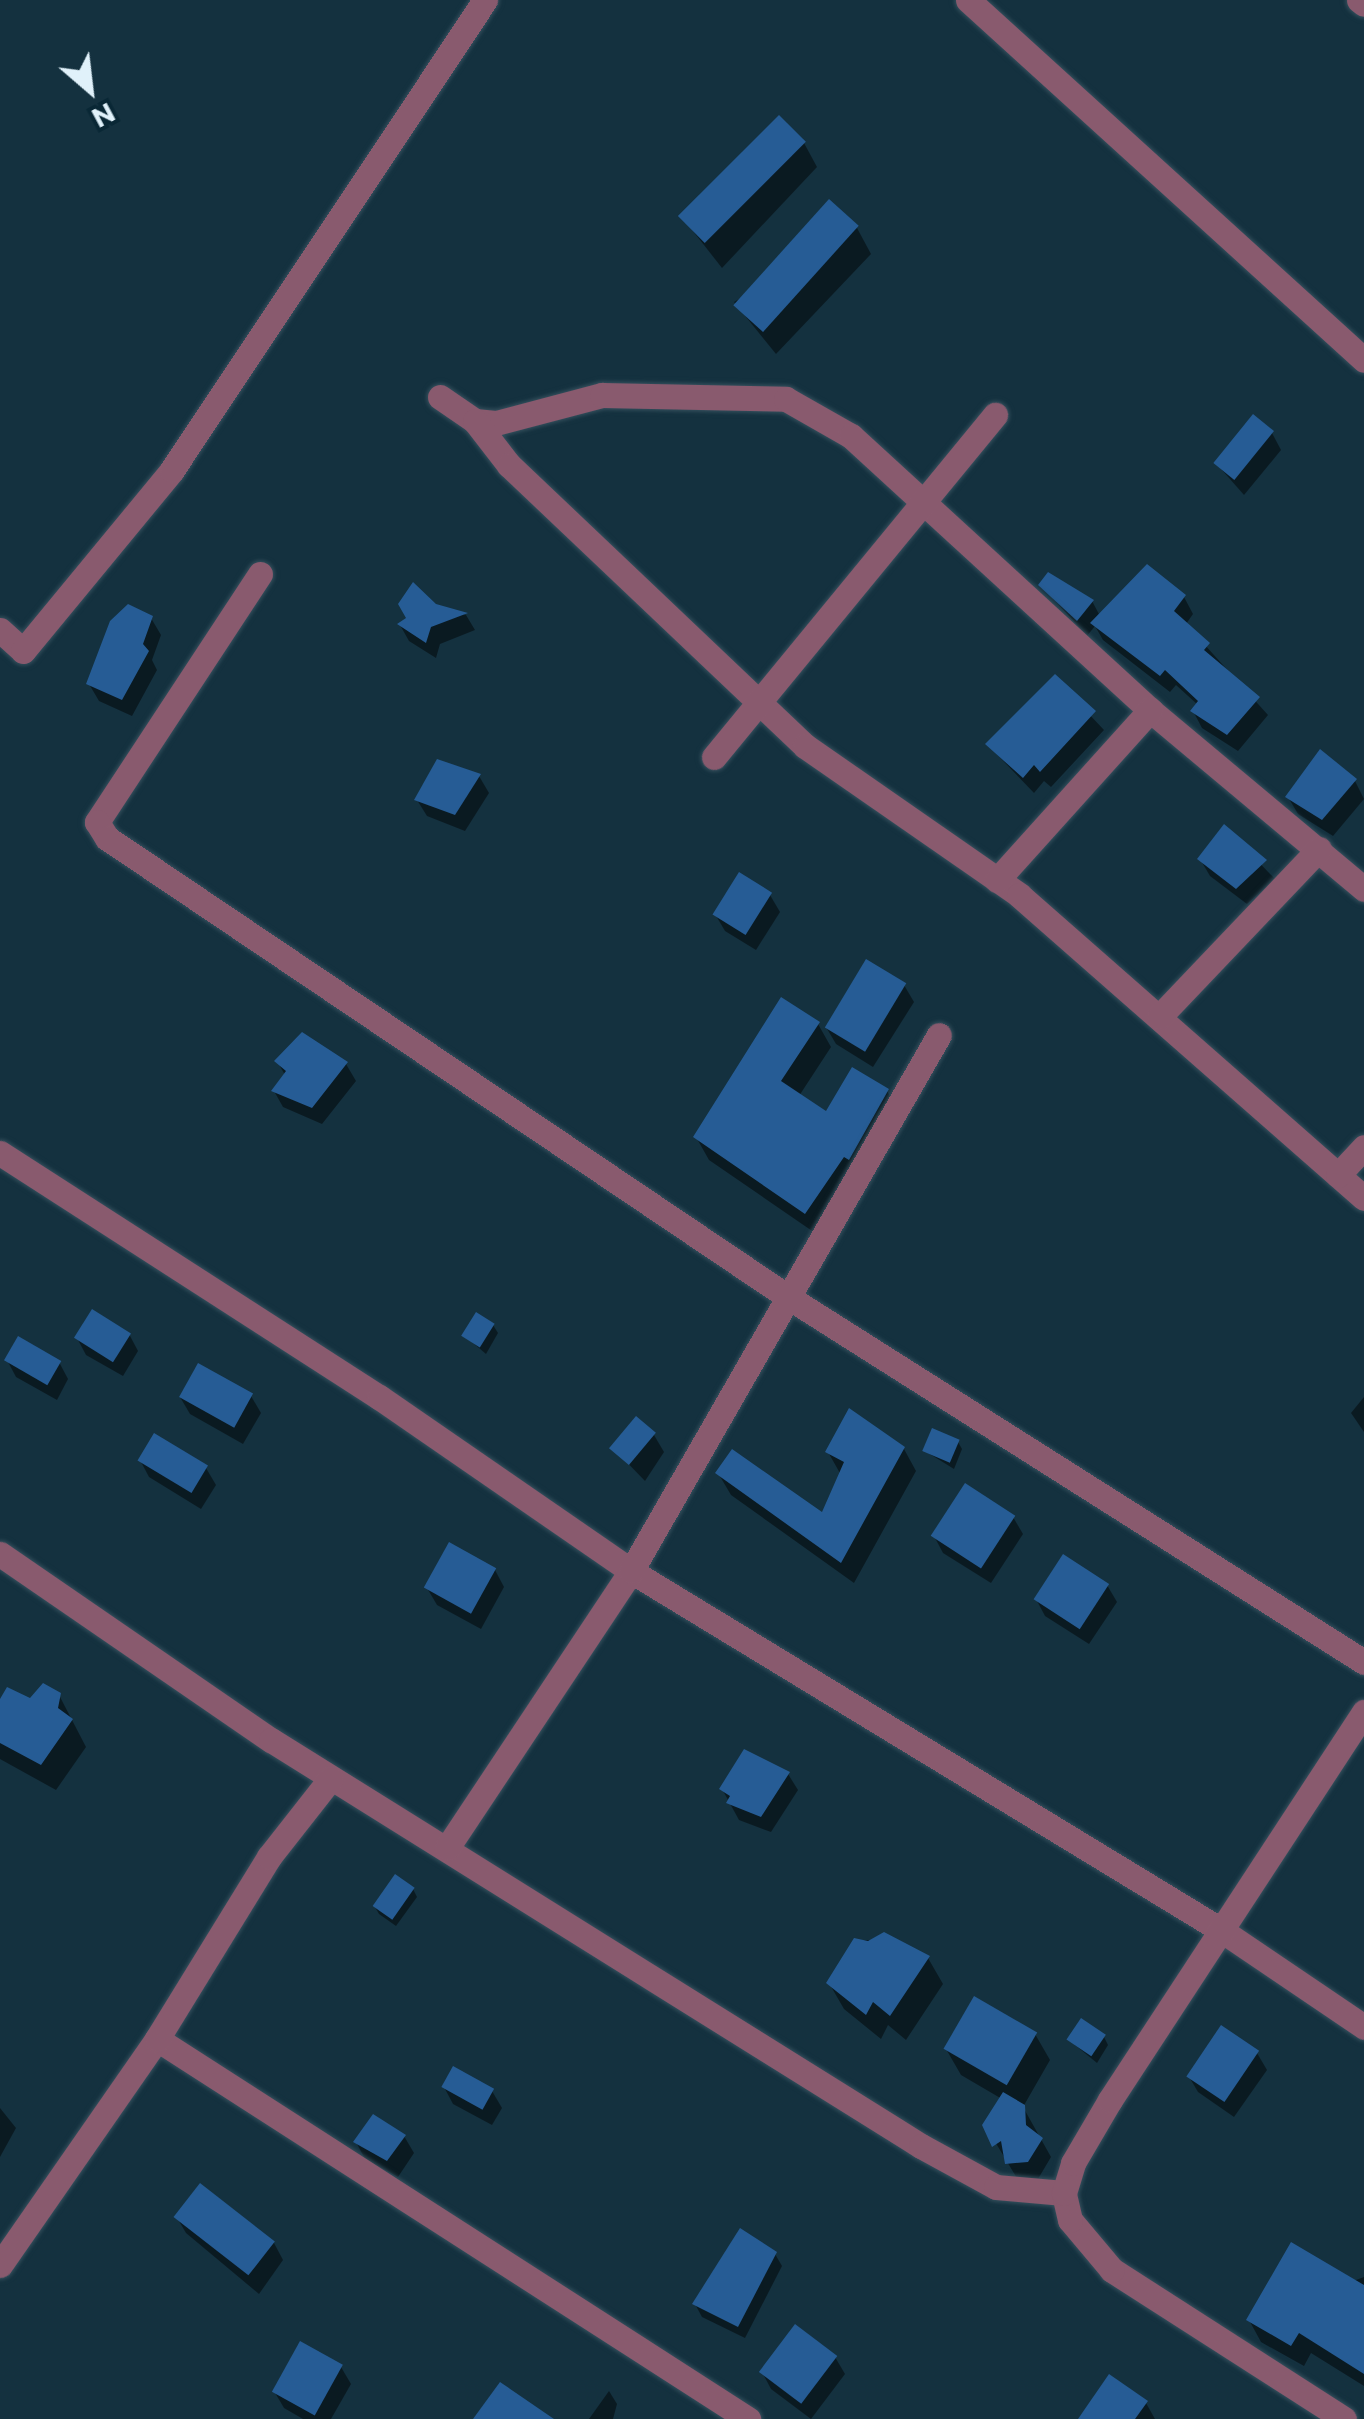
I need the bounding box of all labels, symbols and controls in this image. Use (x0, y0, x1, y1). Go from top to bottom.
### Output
north arrow (40, 40, 140, 140)
text: N (87, 97, 121, 136)

